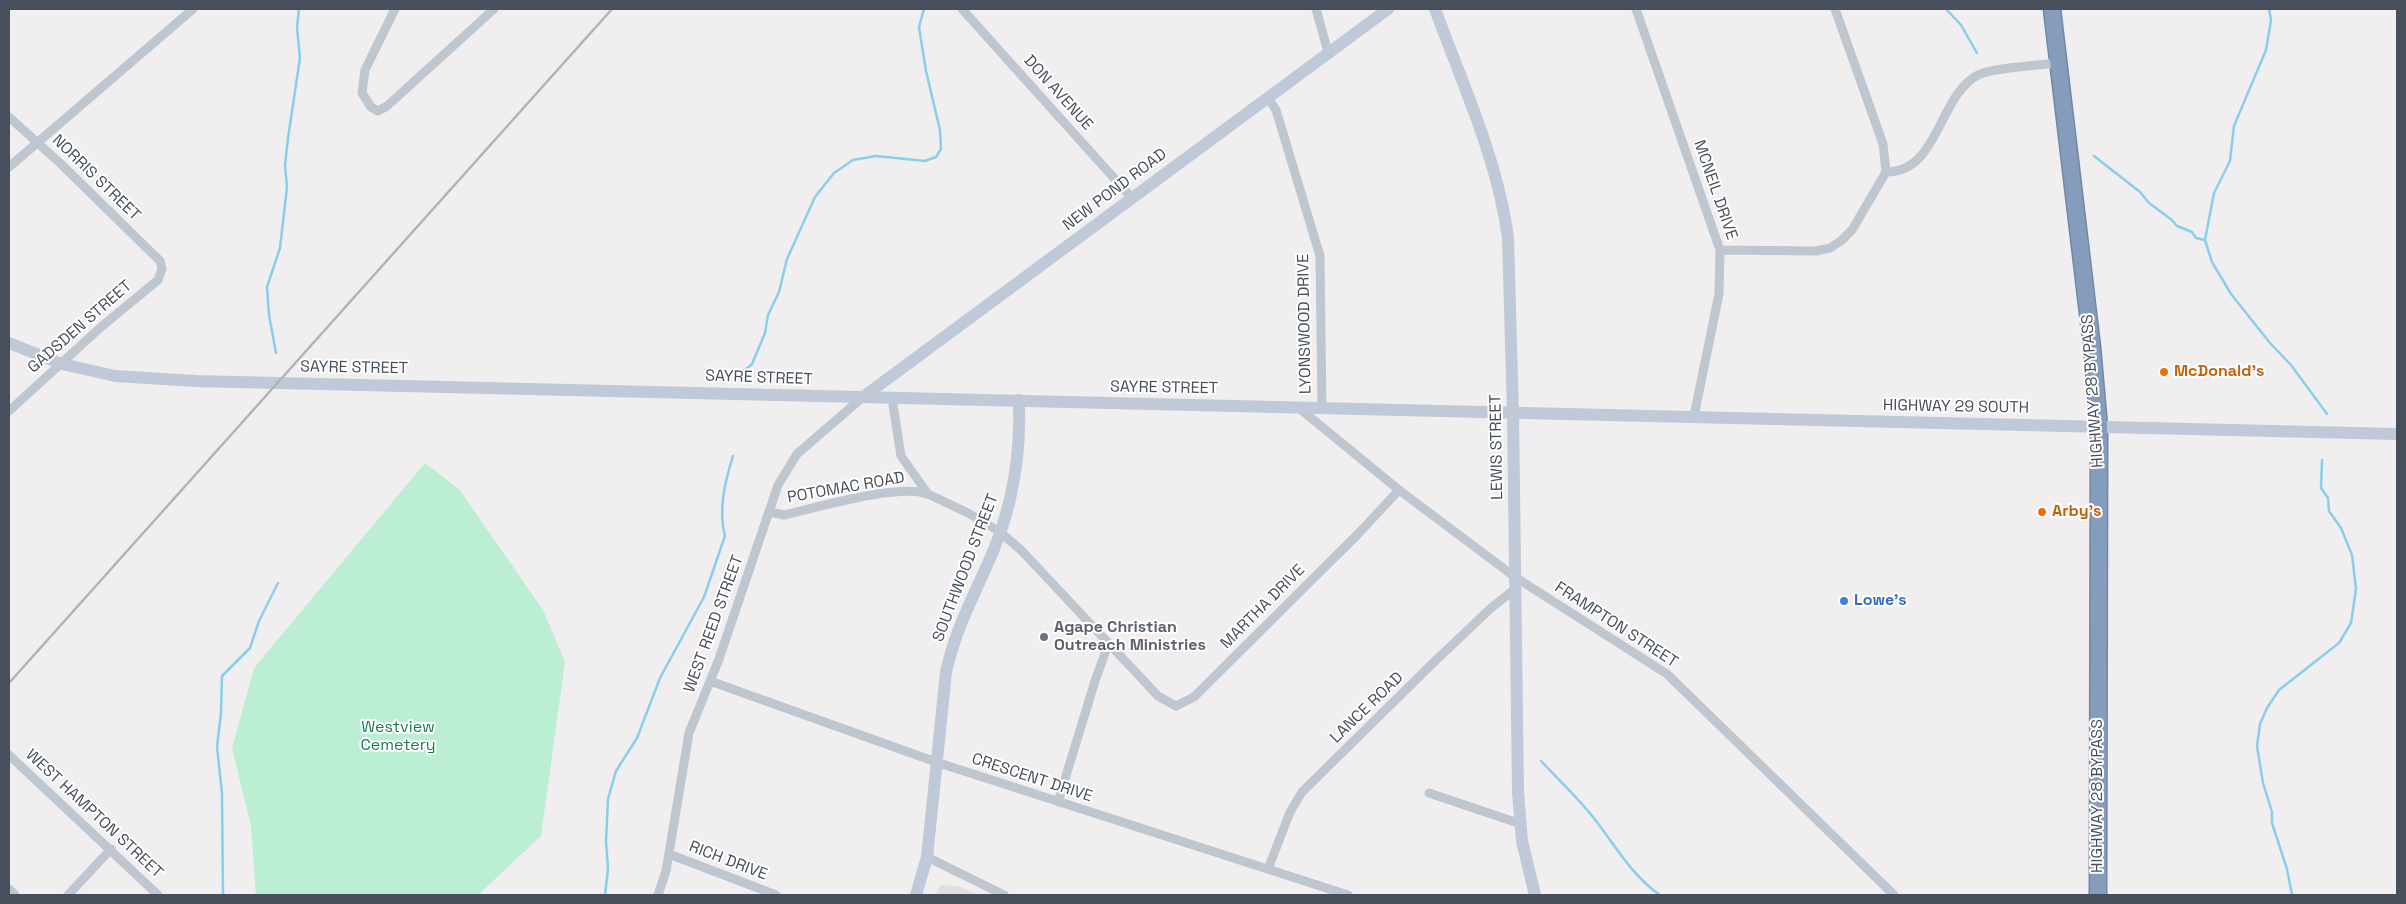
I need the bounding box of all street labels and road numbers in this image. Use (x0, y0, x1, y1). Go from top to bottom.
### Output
street label: DON AVENUE (1019, 51, 1097, 135)
street label: NORRIS STREET (48, 131, 144, 225)
street label: MCNEIL DRIVE (1689, 138, 1741, 242)
street label: NEW POND ROAD (1059, 145, 1171, 235)
street label: LYONSWOOD DRIVE (1294, 254, 1316, 394)
street label: GADSDEN STREET (24, 277, 136, 377)
street label: HIGHWAY 28 BYPASS (2078, 314, 2108, 468)
street label: SAYRE STREET (300, 357, 408, 379)
street label: SAYRE STREET (705, 367, 813, 389)
street label: SAYRE STREET (1110, 377, 1218, 399)
street label: LEWIS STREET (1486, 394, 1508, 500)
street label: HIGHWAY 29 SOUTH (1883, 396, 2029, 418)
street label: POTOMAC ROAD (786, 468, 906, 508)
street label: SOUTHWOOD STREET (929, 491, 1003, 645)
street label: WEST REED STREET (680, 553, 748, 695)
street label: MARTHA DRIVE (1217, 561, 1309, 653)
street label: FRAMPTON STREET (1551, 578, 1681, 672)
street label: LANCE ROAD (1326, 668, 1408, 748)
street label: HIGHWAY 28 BYPASS (2088, 719, 2108, 873)
street label: WEST HAMPTON STREET (21, 745, 167, 883)
street label: CRESCENT DRIVE (969, 749, 1095, 807)
street label: RICH DRIVE (686, 837, 770, 885)

